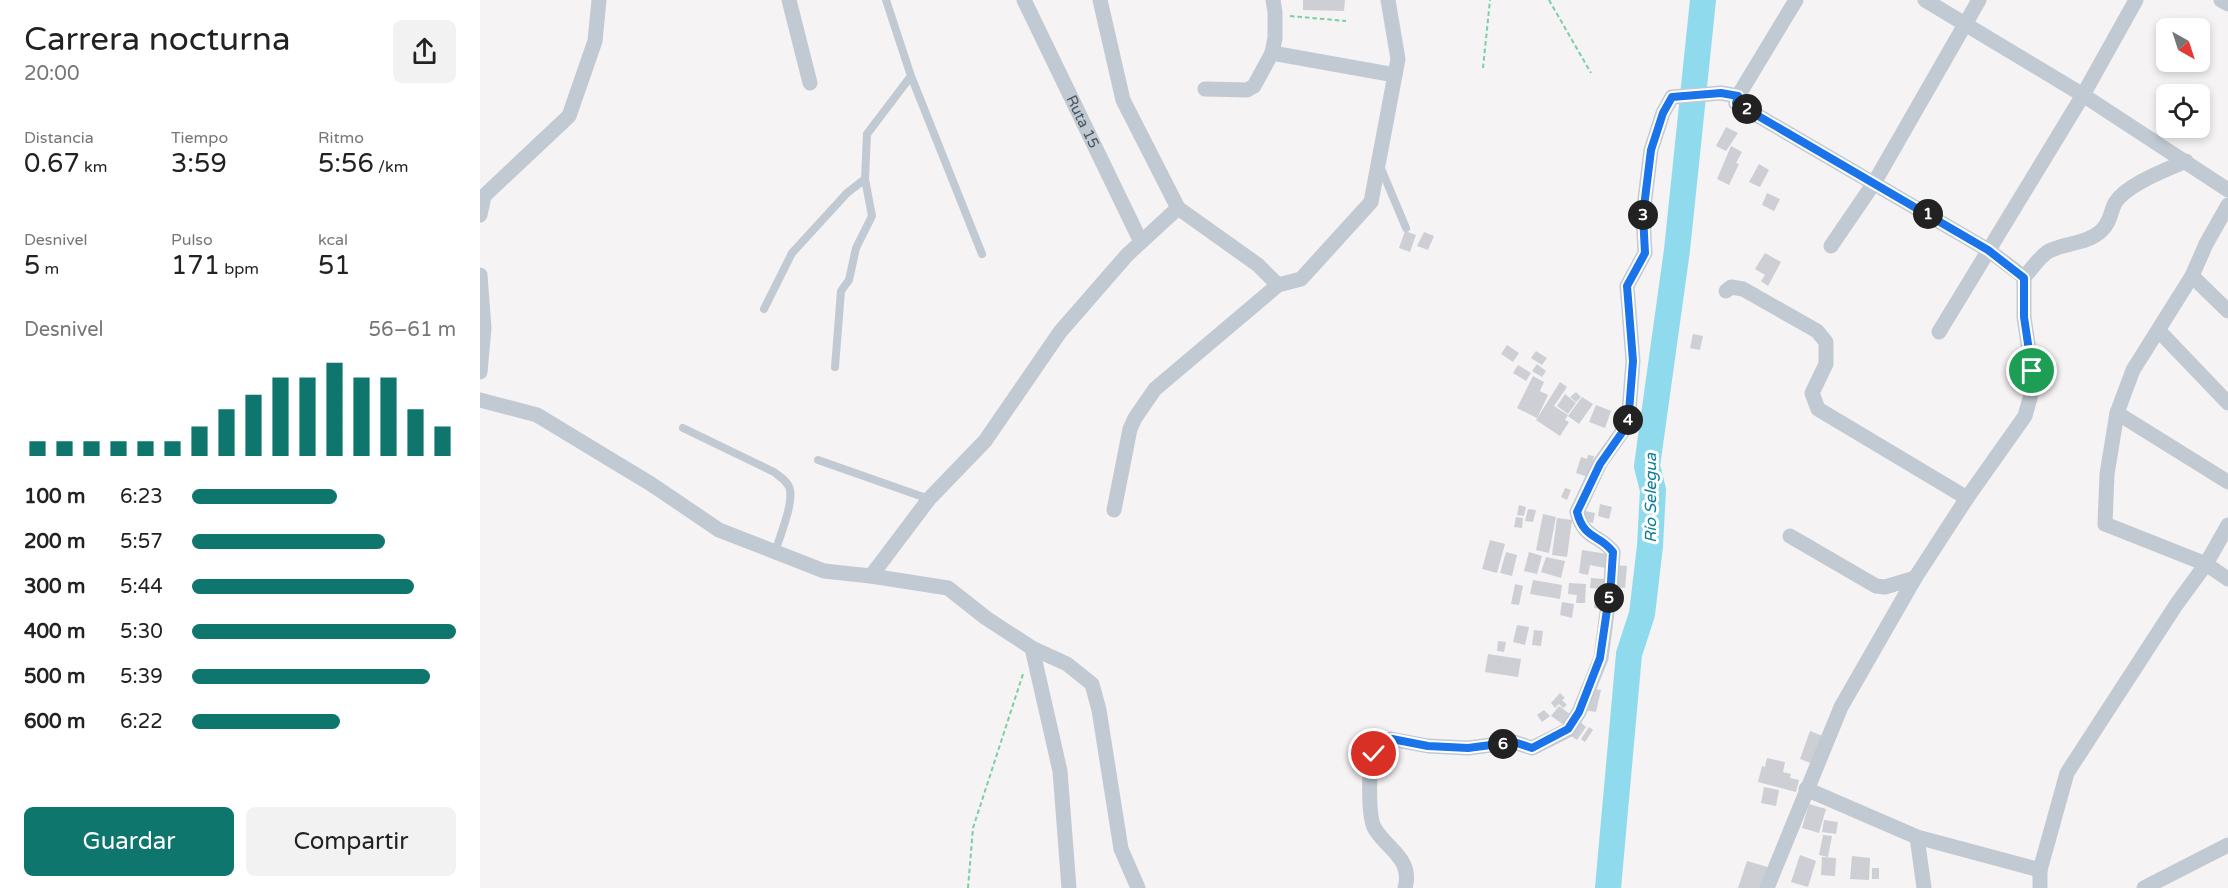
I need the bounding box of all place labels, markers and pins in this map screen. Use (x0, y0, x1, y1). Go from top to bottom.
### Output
pin: 2 (1732, 94, 1762, 124)
pin: 1 (1913, 199, 1943, 229)
pin: 3 (1628, 200, 1658, 230)
pin (2006, 345, 2057, 396)
pin: 4 (1613, 405, 1643, 435)
pin: 5 (1594, 583, 1624, 613)
pin (1348, 728, 1399, 779)
pin: 6 (1488, 729, 1518, 759)

